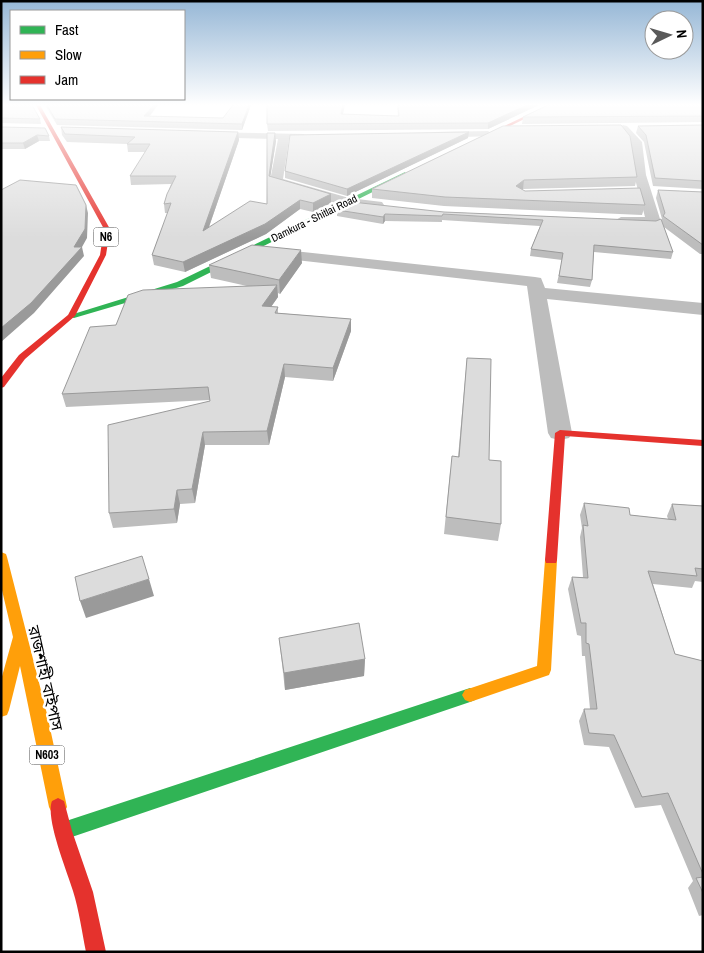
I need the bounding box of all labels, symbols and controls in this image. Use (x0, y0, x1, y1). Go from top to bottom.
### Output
legend (10, 10, 185, 100)
north arrow (644, 10, 694, 60)
text: Fast (55, 19, 79, 40)
text: N (673, 29, 691, 39)
text: Slow (55, 44, 82, 65)
text: Jam (55, 69, 78, 90)
street label: Damkura - Shitlai Road (269, 191, 359, 245)
road number: N6 (94, 228, 118, 246)
street label: রাজশাহী বাইপাস (23, 622, 69, 734)
road number: N603 (30, 746, 64, 764)

